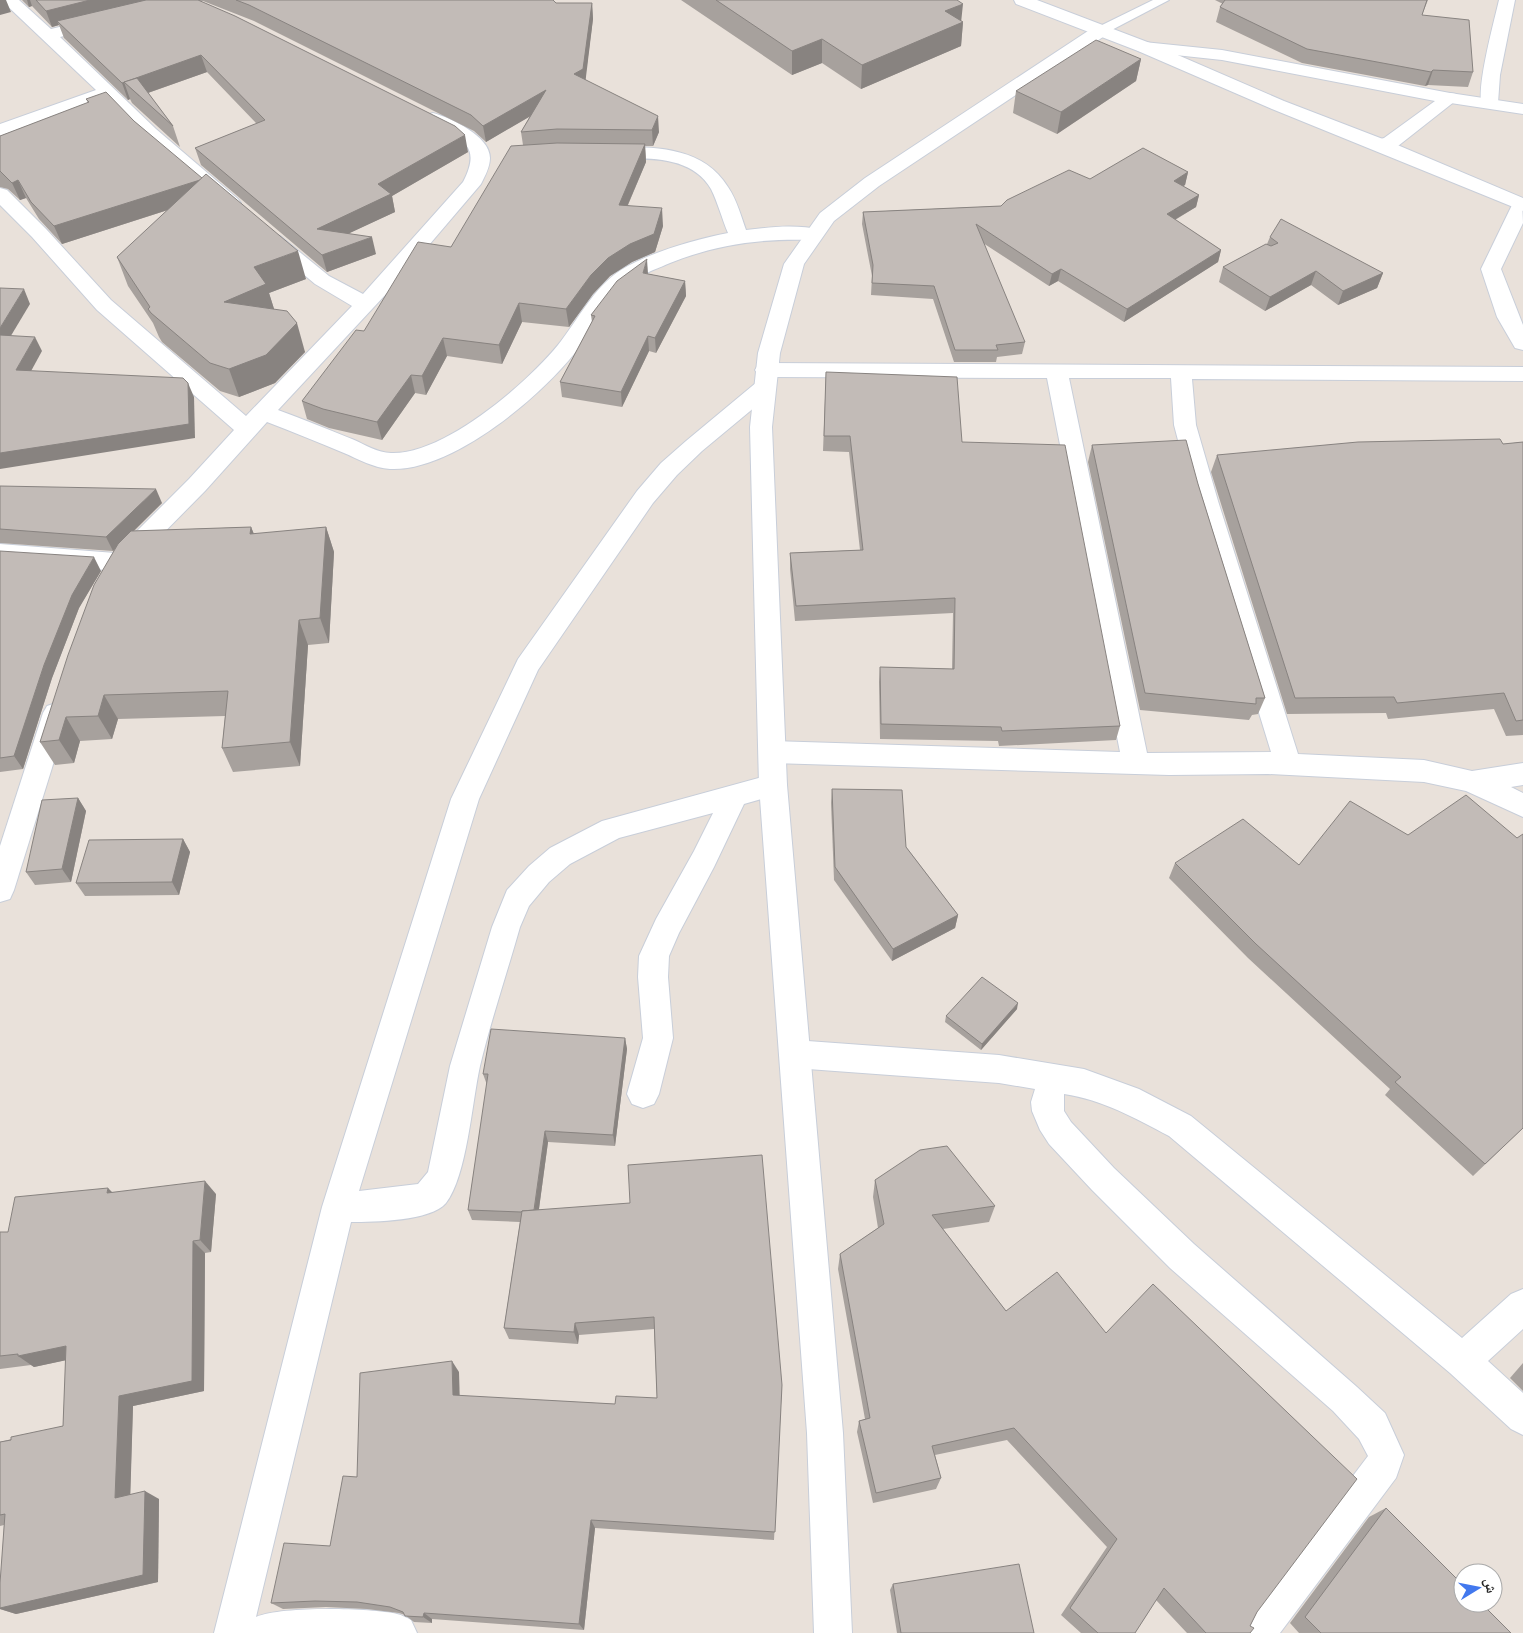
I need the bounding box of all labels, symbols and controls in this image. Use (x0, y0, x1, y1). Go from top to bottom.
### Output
north arrow (1453, 1563, 1503, 1613)
text: ش (1481, 1577, 1500, 1595)

